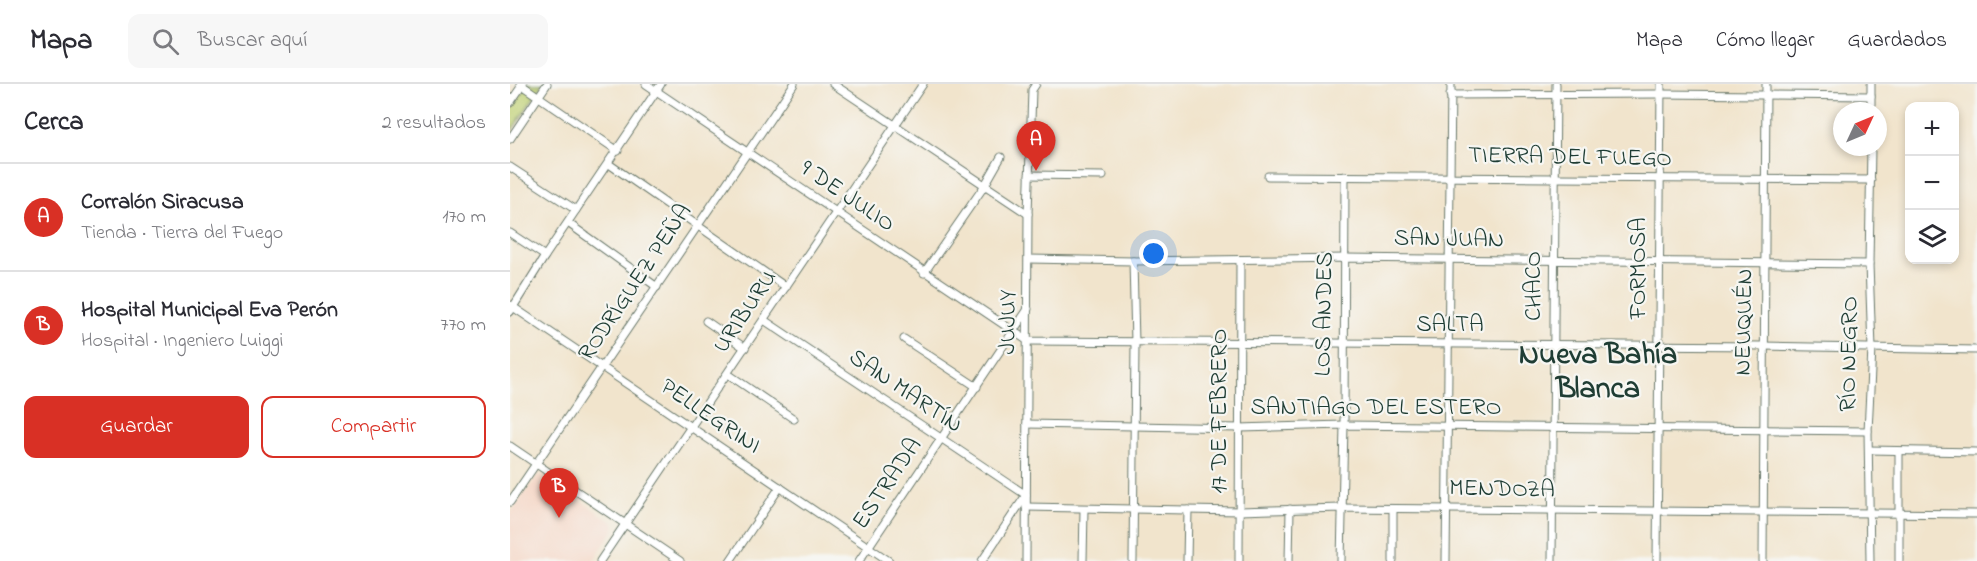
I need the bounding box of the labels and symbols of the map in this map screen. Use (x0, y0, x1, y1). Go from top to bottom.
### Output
north arrow (1833, 102, 1887, 156)
pin: A (1016, 122, 1056, 171)
street label: TIERRA DEL FUEGO (1468, 139, 1672, 177)
street label: 9 DE JULIO (792, 152, 902, 242)
street label: RODRÍGUEZ PEÑA (570, 197, 702, 369)
street label: FORMOSA (1622, 217, 1657, 320)
street label: SAN JUAN (1394, 222, 1504, 258)
your location (1139, 239, 1168, 268)
street label: LOS ANDES (1306, 251, 1344, 377)
street label: CHACO (1517, 251, 1552, 321)
street label: URIBURU (705, 263, 787, 361)
street label: NEUQUÉN (1727, 268, 1763, 376)
street label: JUJUY (991, 289, 1027, 355)
street label: RÍO NEGRO (1831, 296, 1869, 412)
street label: SALTA (1416, 308, 1484, 343)
street label: 17 DE FEBRERO (1203, 328, 1238, 494)
district label: Nueva Bahía Blanca (1519, 334, 1677, 412)
street label: SAN MARTÍN (841, 341, 969, 443)
street label: PELLEGRINI (652, 370, 768, 464)
street label: SANTIAGO DEL ESTERO (1250, 391, 1502, 426)
street label: ESTRADA (844, 431, 932, 537)
pin: B (539, 468, 578, 518)
street label: MENDOZA (1449, 472, 1555, 508)

